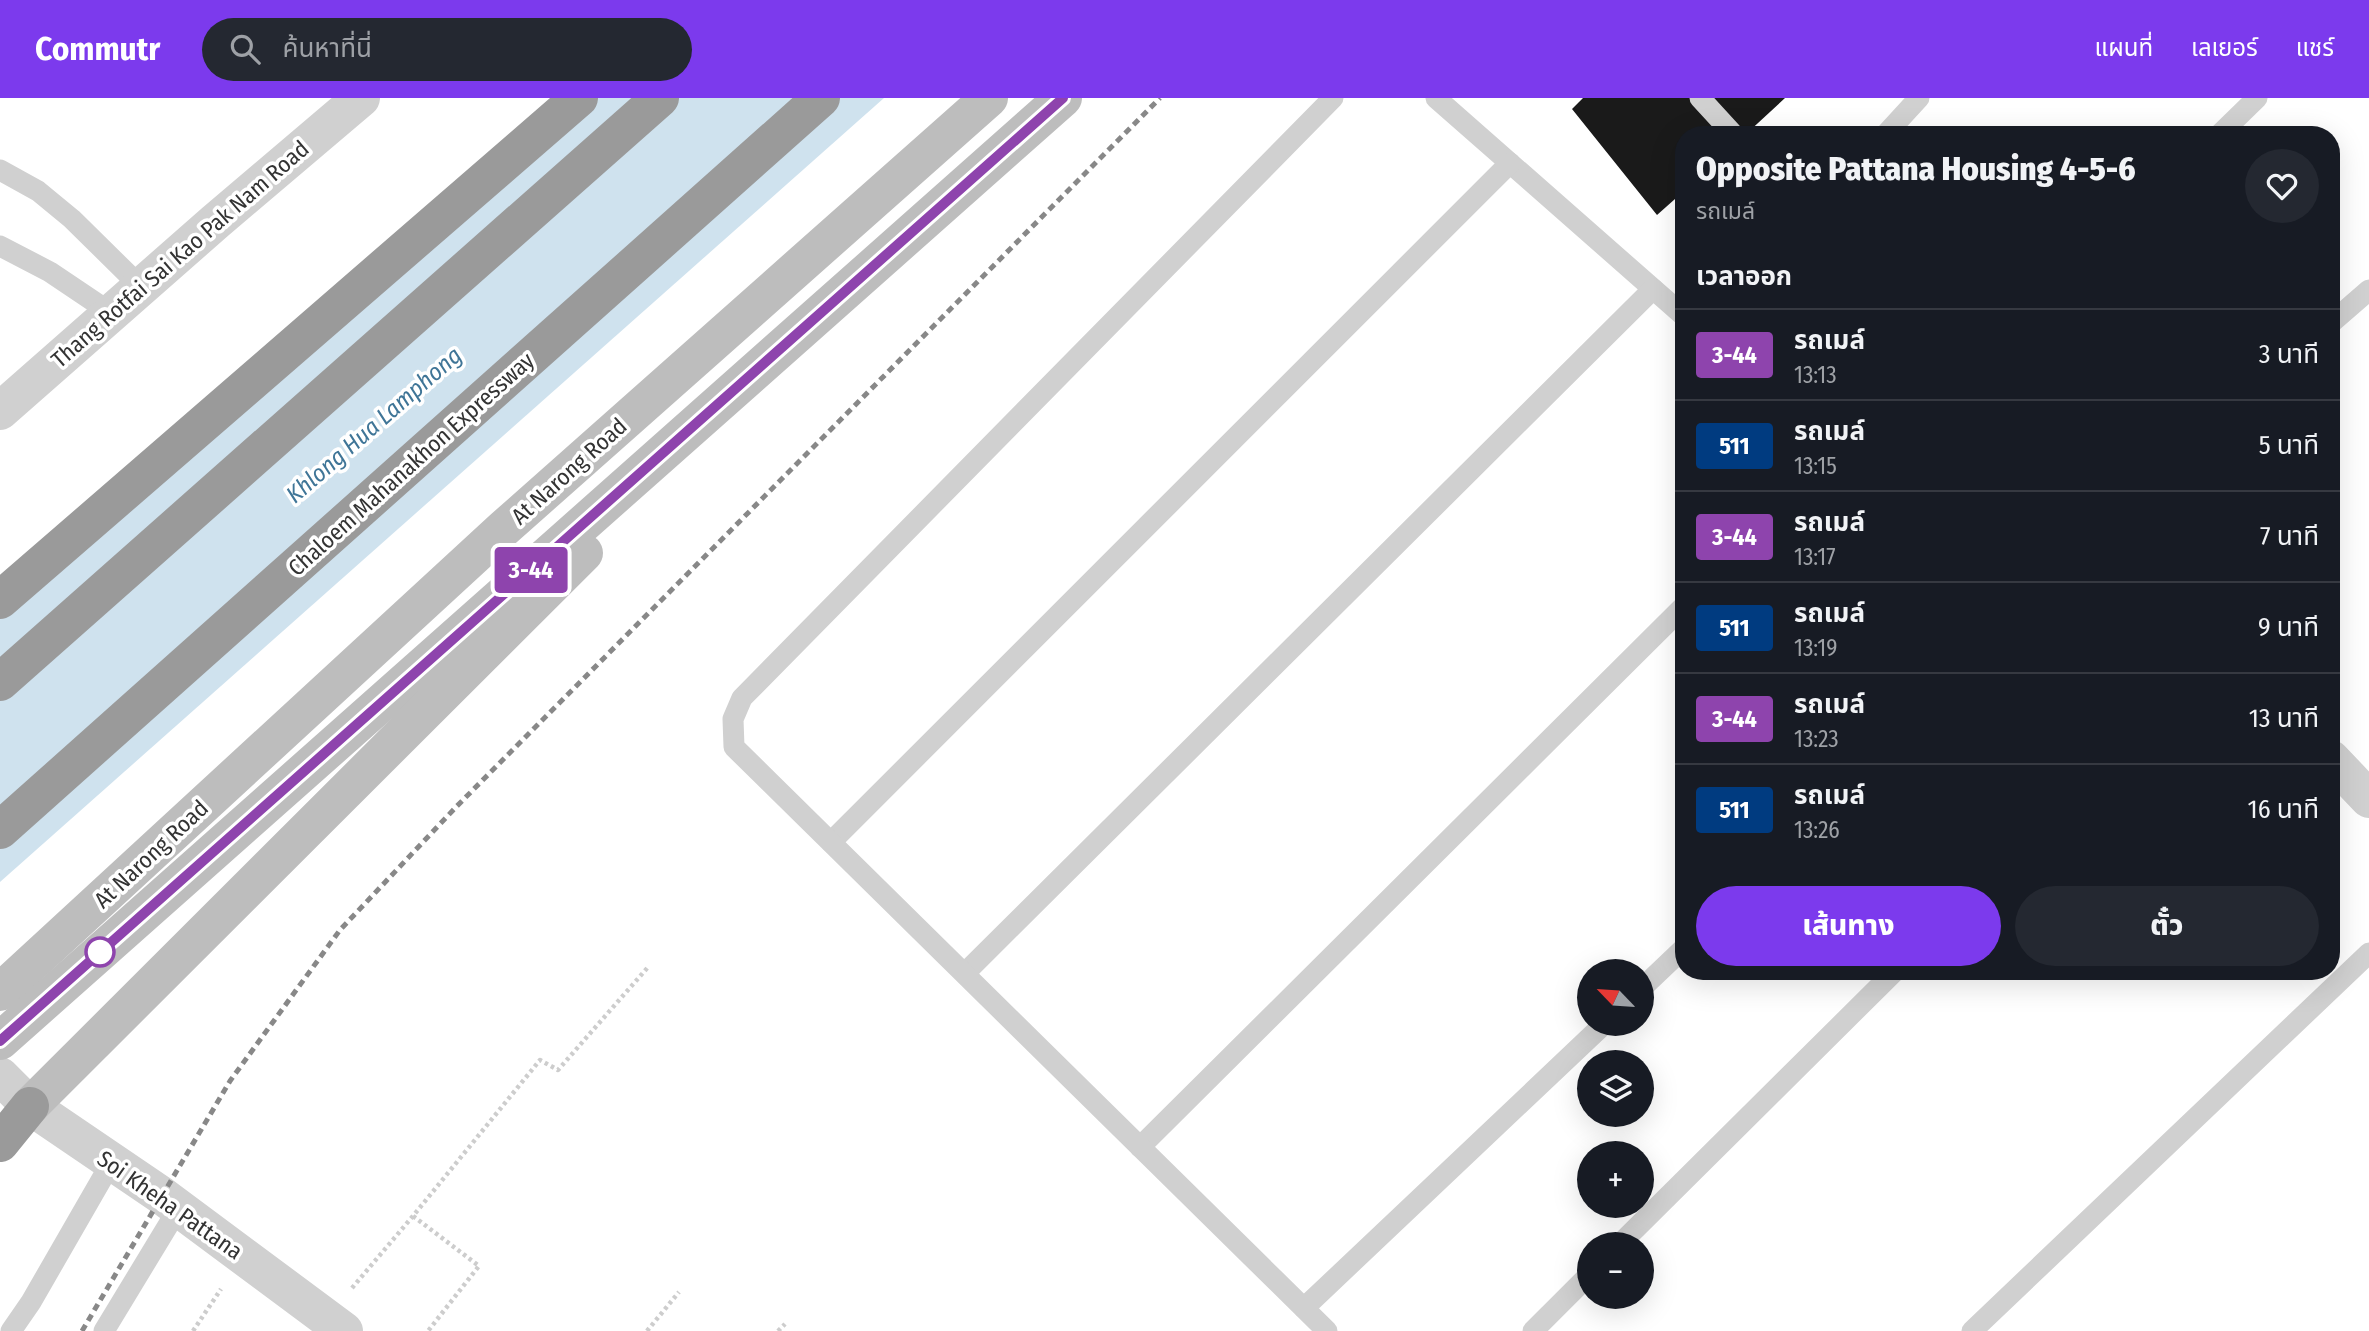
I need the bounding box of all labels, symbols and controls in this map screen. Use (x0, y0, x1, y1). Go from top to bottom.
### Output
search box (202, 18, 692, 81)
text: Commutr (35, 29, 160, 69)
icon: search (226, 30, 264, 68)
text: ค้นหาที่นี่ (282, 33, 372, 64)
text: แผนที่ (2095, 34, 2153, 62)
text: เลเยอร์ (2191, 34, 2258, 62)
text: แชร์ (2296, 34, 2334, 62)
street label: Thang Rotfai Sai Kao Pak Nam Road (45, 134, 315, 374)
text: Opposite Pattana Housing 4-5-6 (1696, 149, 2136, 189)
button: heart (2245, 149, 2319, 223)
text: รถเมล์ (1696, 197, 1755, 225)
text: เวลาออก (1696, 261, 1792, 292)
text: รถเมล์ (1794, 325, 1865, 356)
text: 3 นาที (2259, 339, 2319, 370)
water label: Khlong Hua Lamphong (281, 341, 467, 509)
text: 3-44 (1712, 341, 1757, 369)
street label: Chaloem Mahanakhon Expressway (282, 346, 540, 582)
text: 13:13 (1794, 361, 1837, 389)
street label: At Narong Road (505, 412, 633, 530)
text: รถเมล์ (1794, 416, 1865, 447)
text: 5 นาที (2259, 430, 2319, 461)
text: 511 (1719, 432, 1750, 460)
text: 13:15 (1794, 452, 1837, 480)
text: รถเมล์ (1794, 507, 1865, 538)
text: 7 นาที (2260, 521, 2319, 552)
text: 3-44 (1712, 523, 1757, 551)
text: 13:17 (1794, 543, 1836, 571)
line badge: 3-44 (482, 547, 580, 593)
text: 3-44 (509, 556, 553, 584)
text: รถเมล์ (1794, 598, 1865, 629)
text: 9 นาที (2258, 612, 2319, 643)
text: 511 (1719, 614, 1750, 642)
text: 13:19 (1794, 634, 1837, 662)
text: รถเมล์ (1794, 689, 1865, 720)
text: 13 นาที (2249, 703, 2319, 734)
text: 3-44 (1712, 705, 1757, 733)
text: 13:23 (1794, 725, 1839, 753)
text: รถเมล์ (1794, 780, 1865, 811)
street label: At Narong Road (88, 794, 214, 914)
text: 16 นาที (2248, 794, 2319, 825)
text: 511 (1719, 796, 1750, 824)
text: 13:26 (1794, 816, 1840, 844)
button: เส้นทาง (1696, 886, 2001, 966)
button: ตั๋ว (2015, 886, 2319, 966)
unlabelled marker (85, 937, 115, 967)
north arrow (1577, 959, 1654, 1036)
map controls (1577, 959, 1654, 1309)
button: layers (1577, 1050, 1654, 1127)
button: + (1577, 1141, 1654, 1218)
street label: Soi Kheha Pattana (92, 1145, 248, 1265)
button: − (1577, 1232, 1654, 1309)

